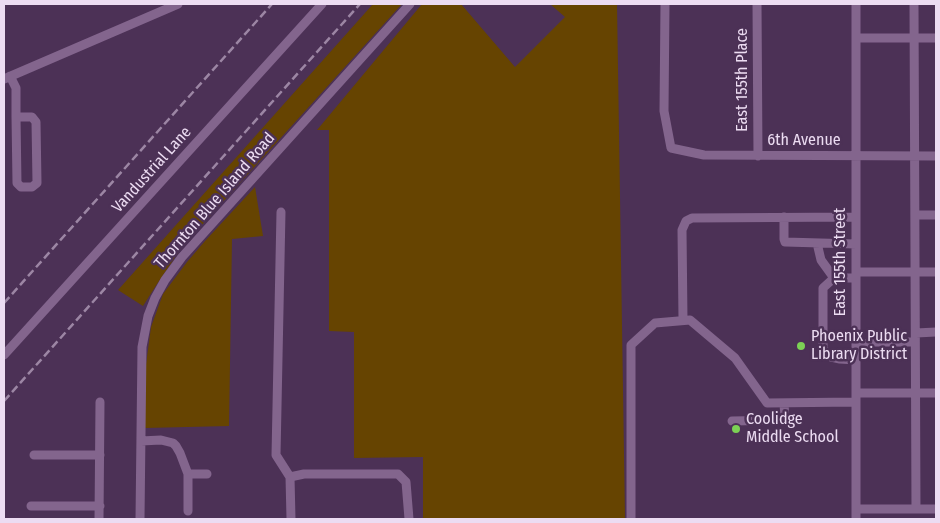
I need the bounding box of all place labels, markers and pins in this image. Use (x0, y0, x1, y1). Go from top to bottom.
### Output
place label: Phoenix Public Library District (811, 327, 907, 365)
marker: Phoenix Public Library District (795, 340, 807, 352)
place label: Coolidge Middle School (746, 410, 839, 448)
marker: Coolidge Middle School (730, 423, 742, 435)

